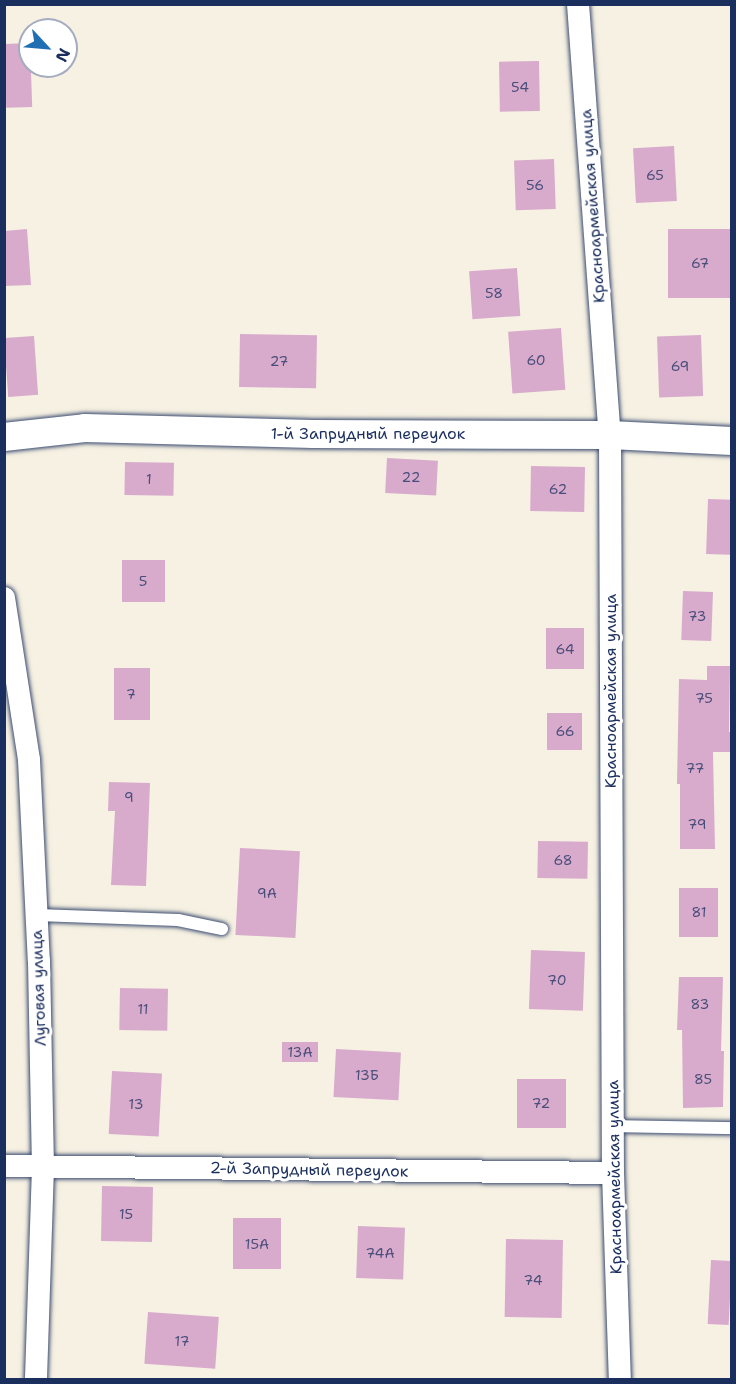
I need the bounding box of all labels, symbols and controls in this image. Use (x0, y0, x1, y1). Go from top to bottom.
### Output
north arrow (18, 18, 78, 78)
text: N (51, 45, 75, 66)
house number: 54 (511, 79, 529, 95)
street label: Красноармейская улица (577, 108, 609, 304)
house number: 65 (646, 167, 664, 183)
house number: 56 (526, 177, 544, 193)
house number: 67 (691, 255, 709, 271)
house number: 58 (485, 285, 503, 301)
house number: 60 (526, 352, 546, 368)
house number: 27 (270, 353, 288, 369)
house number: 69 (671, 358, 689, 374)
street label: 1-й Запрудный переулок (271, 424, 465, 444)
house number: 22 (402, 469, 420, 485)
house number: 1 (146, 471, 152, 487)
house number: 62 (549, 481, 567, 497)
house number: 5 (139, 573, 147, 589)
street label: Красноармейская улица (601, 594, 621, 788)
house number: 73 (688, 608, 706, 624)
house number: 64 (555, 641, 575, 657)
house number: 7 (126, 686, 136, 702)
house number: 75 (695, 690, 713, 706)
house number: 66 (555, 723, 575, 739)
house number: 77 (686, 760, 704, 776)
house number: 9 (124, 789, 134, 805)
house number: 79 (687, 816, 707, 832)
house number: 68 (553, 852, 573, 868)
house number: 9А (257, 885, 277, 901)
house number: 81 (691, 904, 707, 920)
street label: Луговая улица (27, 929, 51, 1047)
house number: 70 (547, 972, 567, 988)
house number: 83 (691, 996, 709, 1012)
house number: 11 (137, 1001, 149, 1017)
house number: 13А (287, 1044, 313, 1060)
house number: 13Б (355, 1067, 379, 1083)
house number: 85 (694, 1071, 712, 1087)
street label: Красноармейская улица (604, 1080, 626, 1274)
house number: 72 (532, 1095, 550, 1111)
house number: 13 (129, 1096, 143, 1112)
street label: 2-й Запрудный переулок (210, 1159, 408, 1181)
house number: 15 (119, 1206, 133, 1222)
house number: 15А (245, 1236, 269, 1252)
house number: 74А (365, 1245, 395, 1261)
house number: 74 (524, 1272, 542, 1288)
house number: 17 (175, 1333, 189, 1349)

